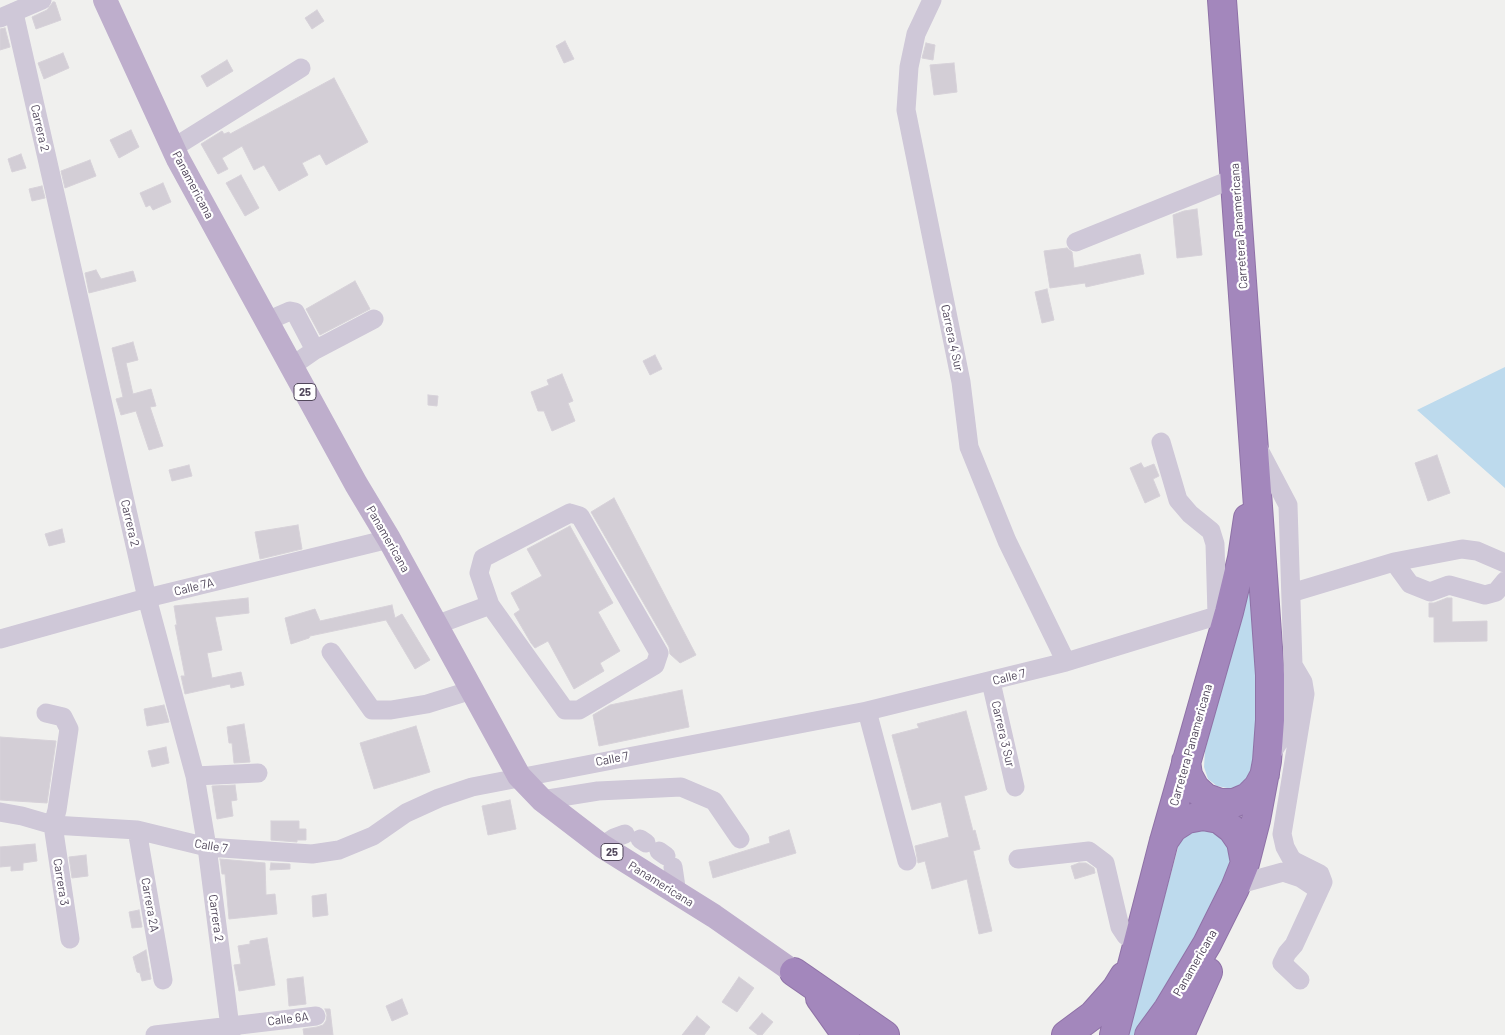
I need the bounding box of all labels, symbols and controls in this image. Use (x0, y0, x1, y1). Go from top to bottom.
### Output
street label: Carrera 2 (28, 103, 52, 153)
street label: Panamericana (169, 149, 217, 221)
street label: Carretera Panamericana (1227, 163, 1251, 289)
street label: Carrera 4 Sur (938, 303, 966, 373)
road number: 25 (294, 384, 316, 401)
street label: Carrera 2 (118, 498, 142, 548)
street label: Panamericana (363, 503, 413, 575)
street label: Calle 7A (173, 575, 215, 599)
street label: Calle 7 (991, 666, 1027, 688)
street label: Carretera Panamericana (1167, 682, 1215, 808)
street label: Carrera 3 Sur (988, 699, 1018, 769)
street label: Calle 7 (594, 749, 630, 769)
street label: Calle 7 (193, 836, 229, 856)
road number: 25 (601, 844, 623, 860)
street label: Carrera 3 (50, 857, 72, 907)
street label: Panamericana (626, 858, 696, 910)
street label: Carrera 2A (138, 877, 162, 933)
street label: Carrera 2 (206, 893, 226, 943)
street label: Panamericana (1170, 927, 1220, 999)
street label: Calle 6A (267, 1009, 309, 1029)

